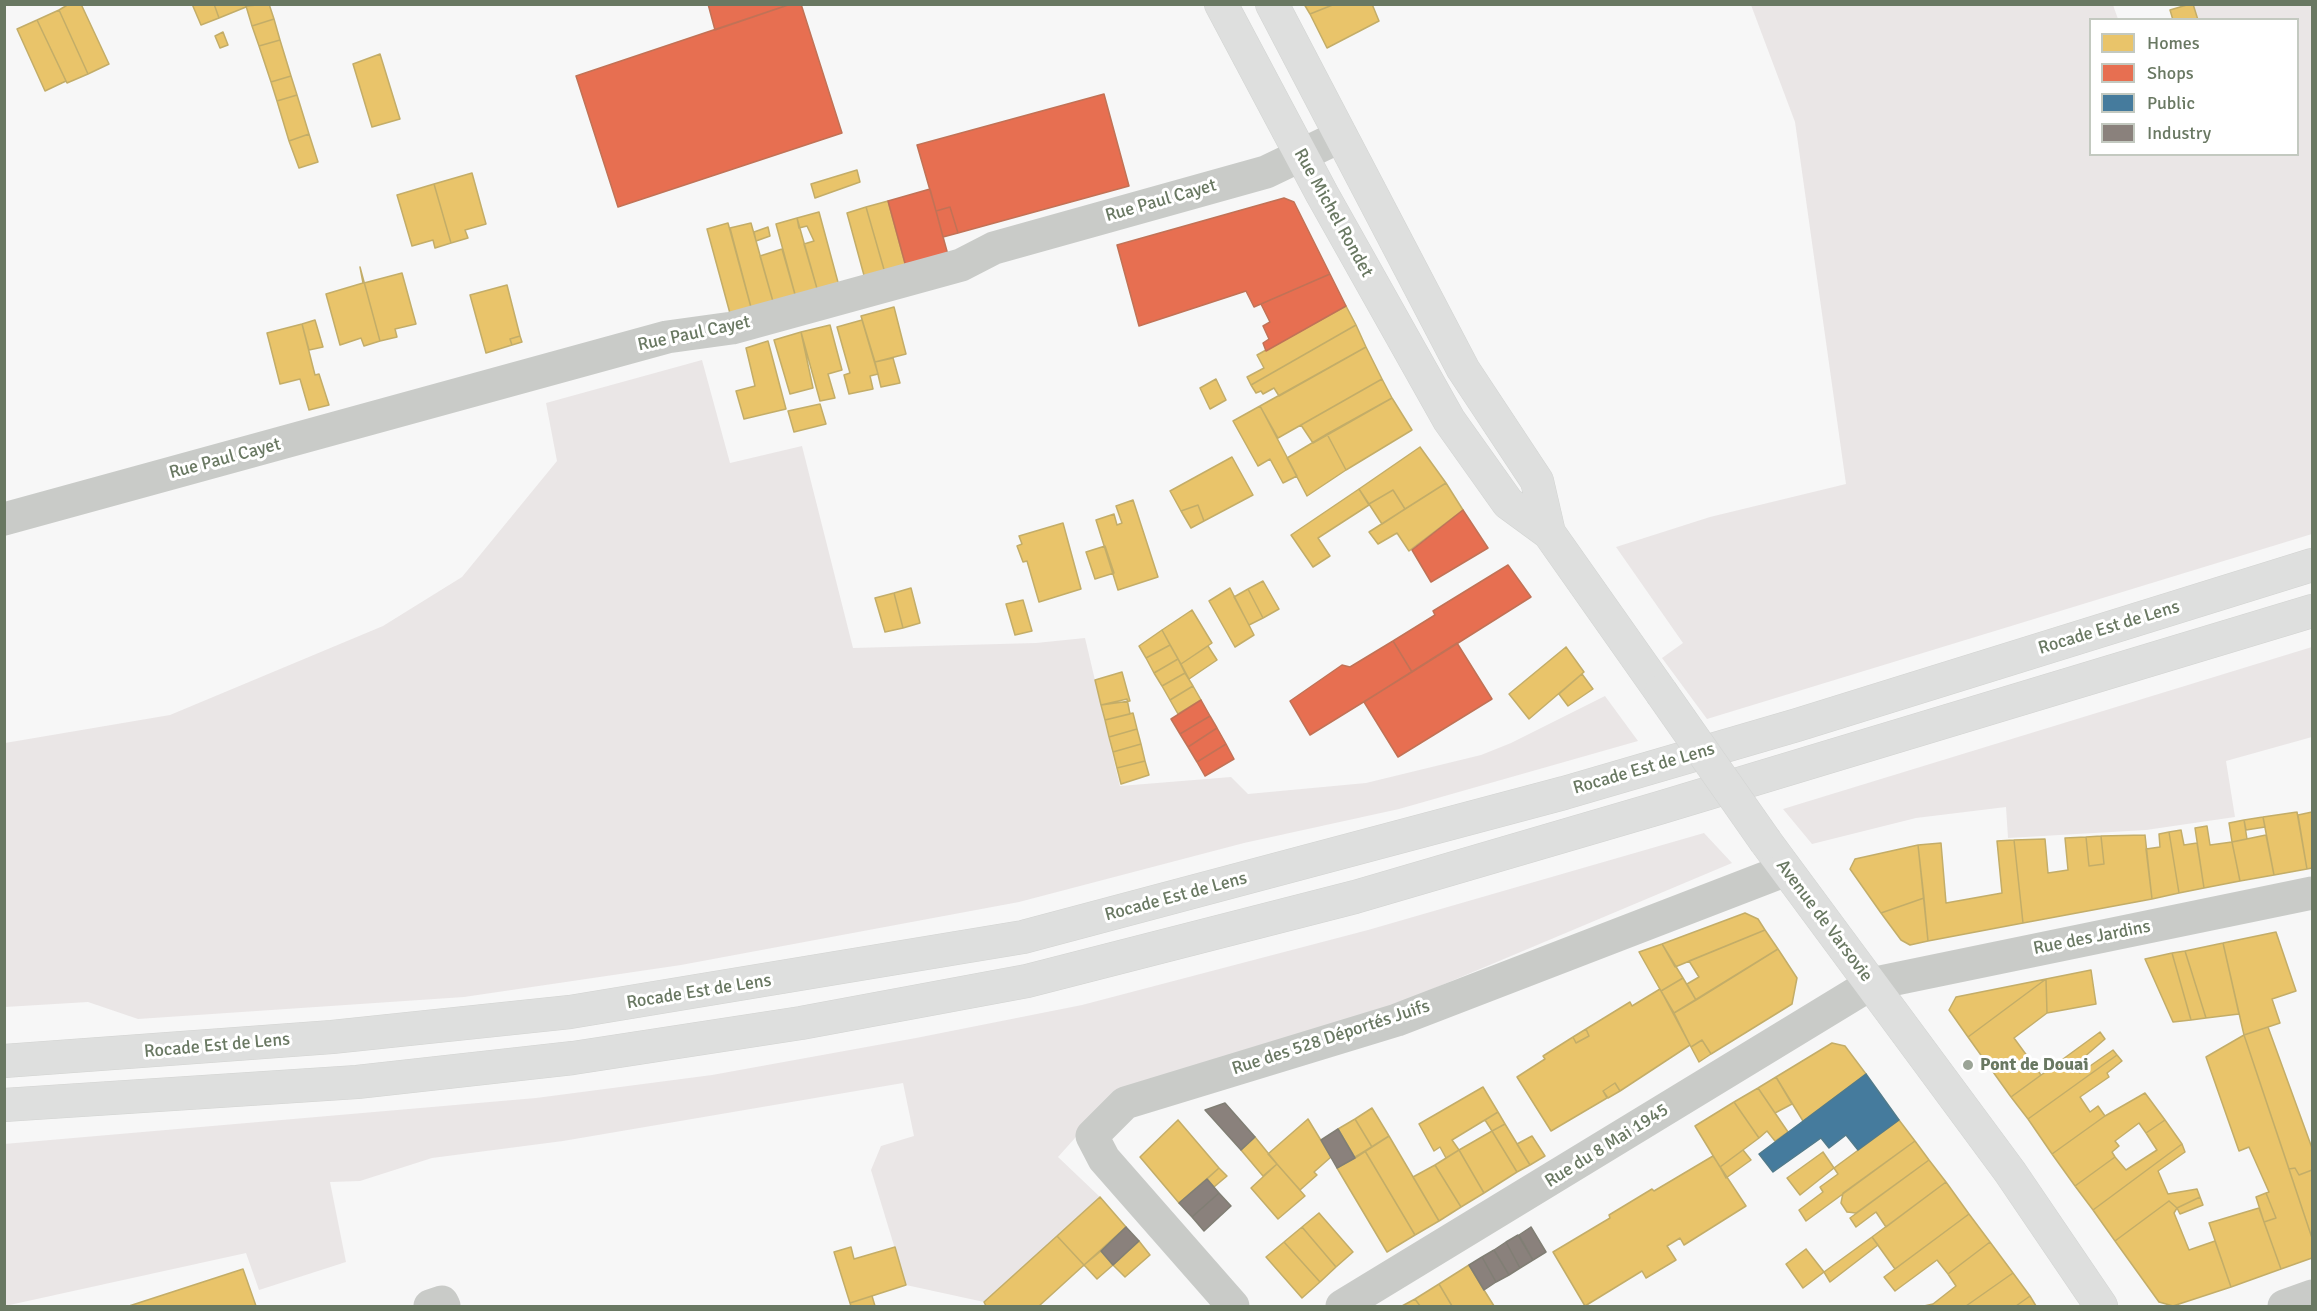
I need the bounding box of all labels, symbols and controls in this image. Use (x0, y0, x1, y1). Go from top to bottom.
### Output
legend (2089, 18, 2299, 156)
text: Homes (2147, 32, 2200, 54)
text: Shops (2147, 62, 2194, 84)
text: Public (2147, 92, 2195, 114)
text: Industry (2147, 122, 2211, 144)
street label: Rue Michel Rondet (1289, 145, 1377, 281)
street label: Rue Paul Cayet (1103, 175, 1219, 227)
street label: Rue Paul Cayet (636, 312, 752, 356)
street label: Rue Paul Cayet (167, 434, 283, 484)
street label: Rocade Est de Lens (2036, 596, 2182, 660)
street label: Rocade Est de Lens (1571, 738, 1717, 800)
street label: Avenue de Varsovie (1771, 856, 1877, 986)
street label: Rocade Est de Lens (1102, 868, 1250, 926)
street label: Rue des Jardins (2032, 916, 2152, 960)
street label: Rocade Est de Lens (625, 970, 773, 1014)
street label: Rue des 528 Déportés Juifs (1229, 996, 1433, 1080)
street label: Rocade Est de Lens (143, 1029, 291, 1063)
place label: Pont de Douai (1980, 1054, 2089, 1076)
marker: Pont de Douai (1961, 1058, 1975, 1072)
street label: Rue du 8 Mai 1945 (1541, 1099, 1673, 1193)

